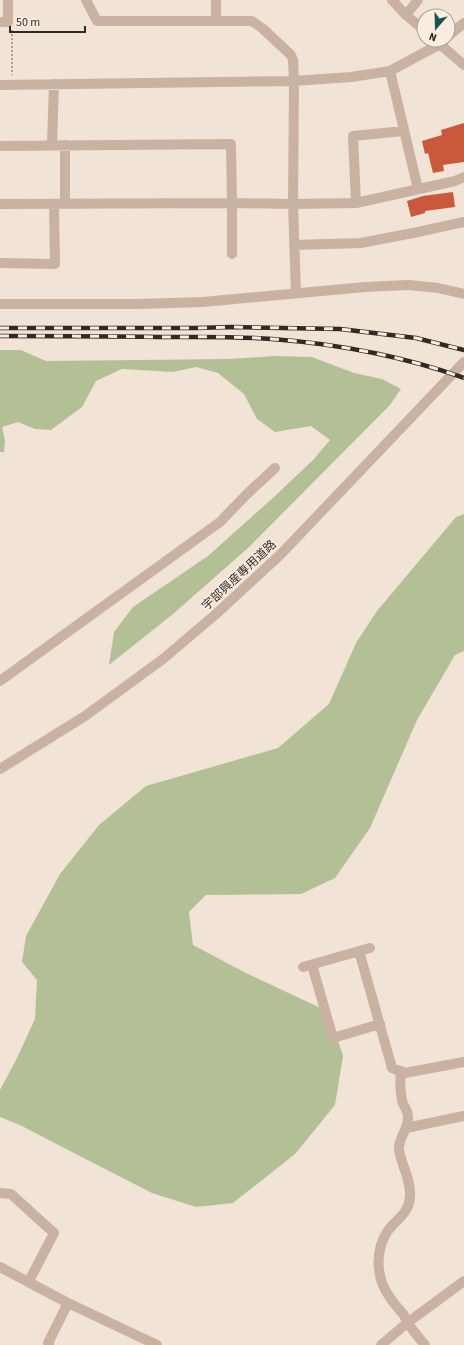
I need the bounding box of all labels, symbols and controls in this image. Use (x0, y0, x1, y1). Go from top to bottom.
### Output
scale bar (10, 8, 85, 34)
north arrow (416, 8, 456, 48)
text: 50 m (16, 14, 40, 31)
text: N (427, 29, 439, 45)
street label: 宇部興産専用道路 (198, 536, 280, 614)

